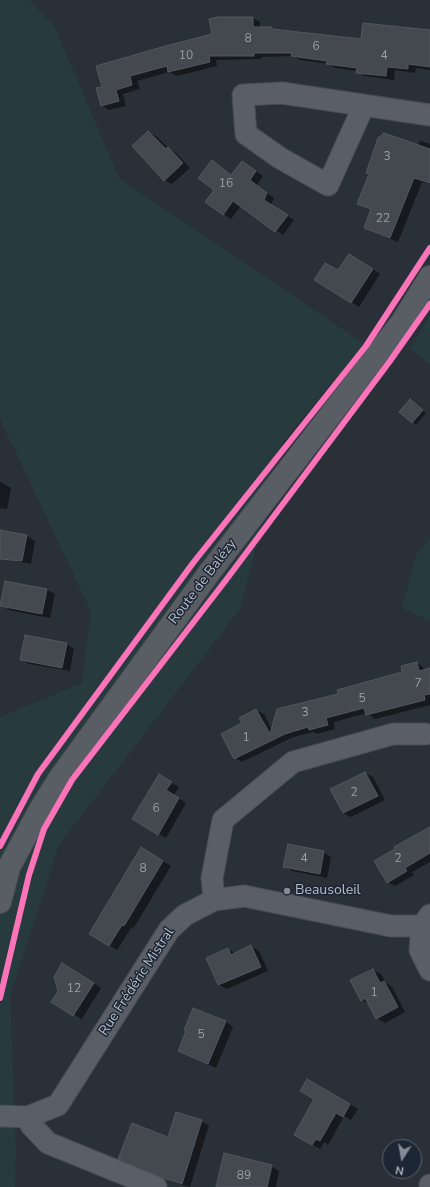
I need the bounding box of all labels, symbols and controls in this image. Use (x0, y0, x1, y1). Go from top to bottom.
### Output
house number: 8 (244, 32, 252, 46)
house number: 6 (312, 40, 320, 54)
house number: 10 (179, 49, 193, 63)
house number: 4 (380, 49, 388, 63)
house number: 3 (383, 150, 391, 164)
house number: 16 (219, 177, 233, 191)
house number: 22 (376, 212, 390, 226)
street label: Route de Balézy (166, 536, 240, 628)
house number: 7 (414, 677, 422, 691)
house number: 5 (358, 692, 366, 706)
house number: 3 (301, 706, 309, 720)
house number: 1 (242, 731, 250, 745)
house number: 2 (350, 786, 358, 800)
house number: 6 (152, 802, 160, 816)
house number: 4 (300, 852, 308, 866)
house number: 2 (394, 852, 402, 866)
house number: 8 (139, 862, 147, 876)
place label: Beausoleil (295, 883, 361, 899)
marker: Beausoleil (282, 886, 292, 896)
street label: Rue Frédéric Mistral (96, 925, 178, 1039)
house number: 12 (67, 982, 81, 996)
house number: 1 (370, 986, 378, 1000)
house number: 5 (197, 1028, 205, 1042)
north arrow (382, 1139, 422, 1179)
text: N (394, 1162, 405, 1178)
house number: 89 (237, 1169, 251, 1183)

